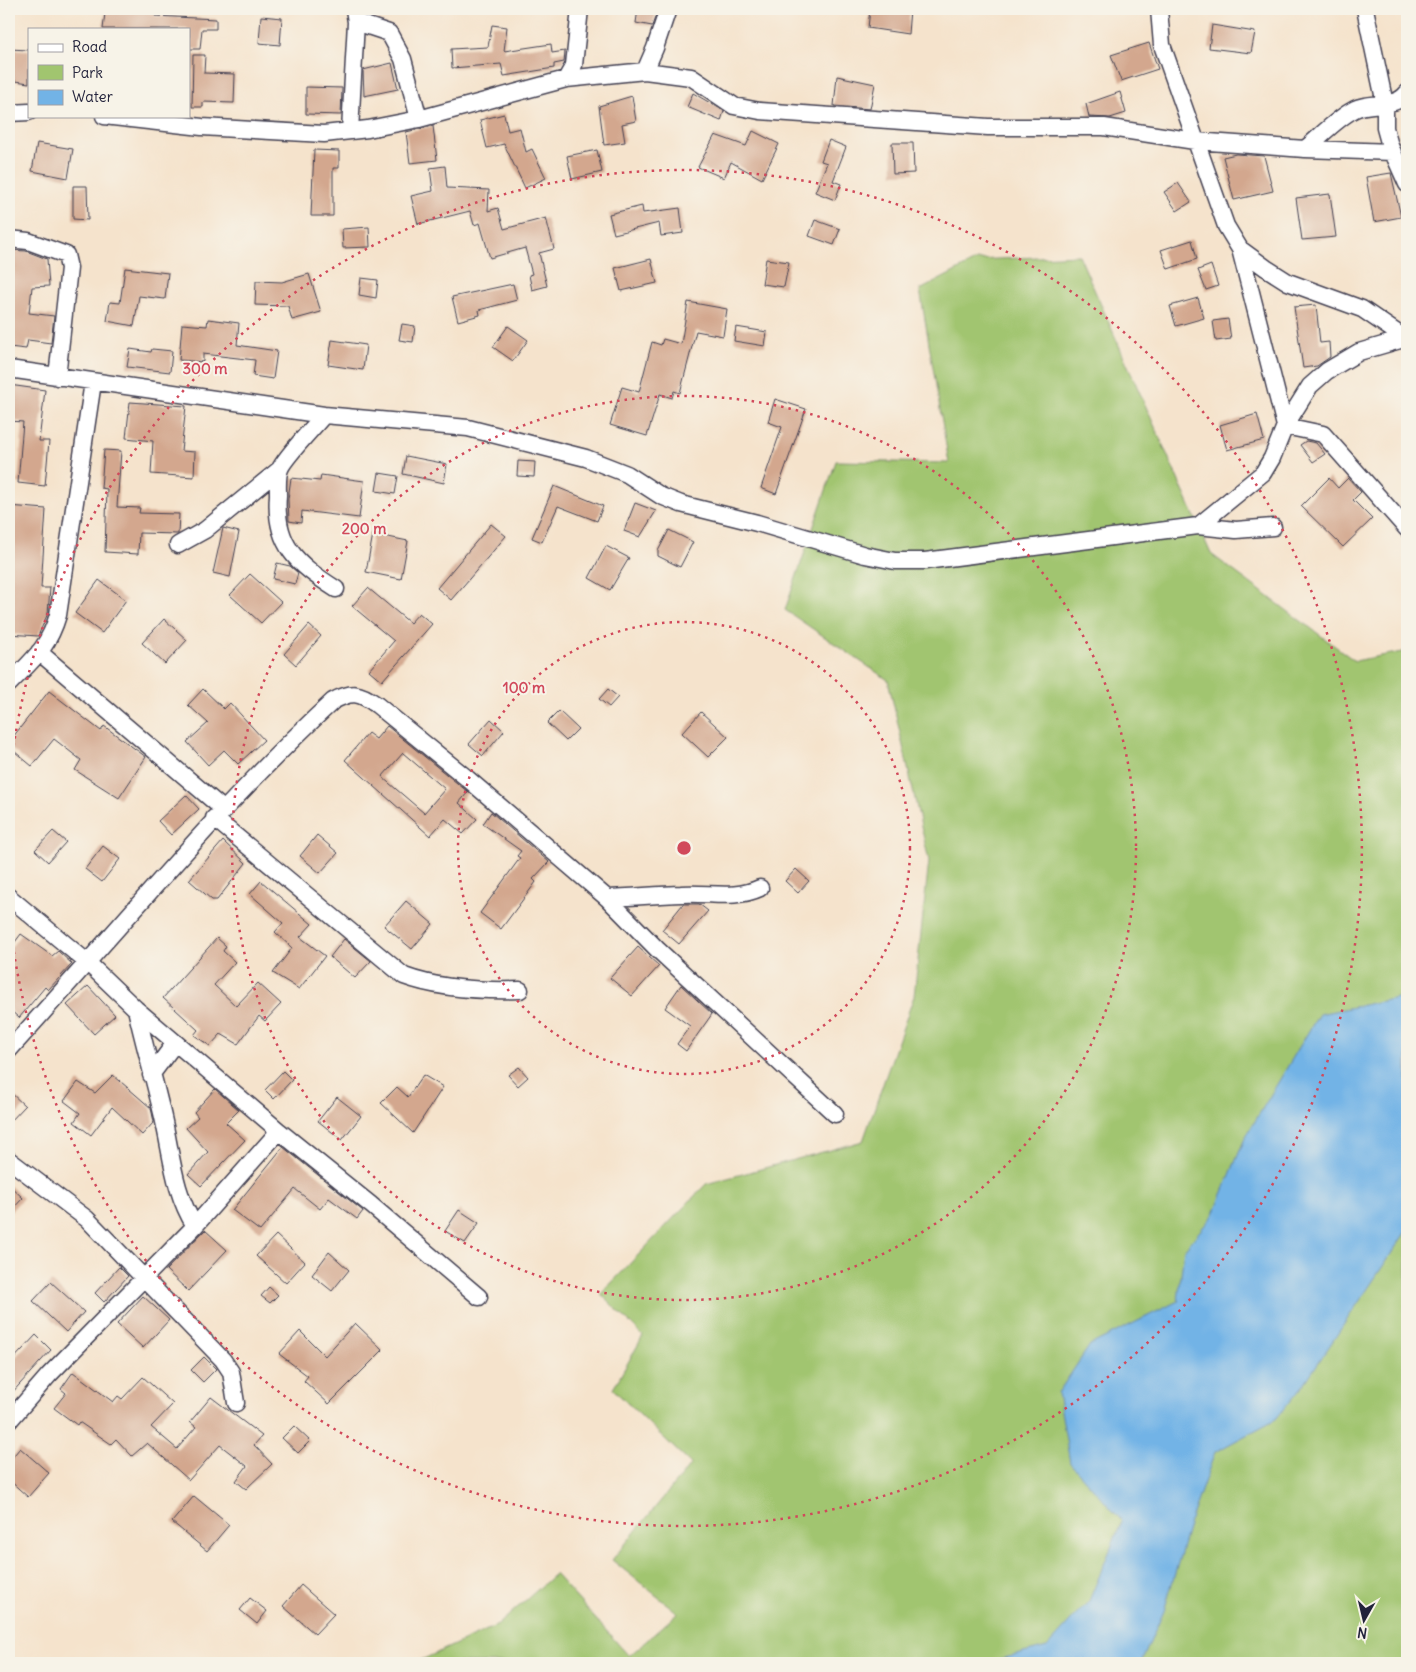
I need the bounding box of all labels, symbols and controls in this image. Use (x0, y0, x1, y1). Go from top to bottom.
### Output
legend (28, 28, 190, 118)
text: Road (72, 37, 107, 56)
text: Park (72, 63, 103, 82)
text: Water (72, 87, 113, 106)
text: 300 m (183, 359, 228, 378)
text: 200 m (342, 519, 386, 538)
text: 100 m (503, 678, 545, 697)
centre of rings (675, 839, 693, 857)
north arrow (1338, 1594, 1388, 1644)
text: N (1356, 1623, 1368, 1642)

